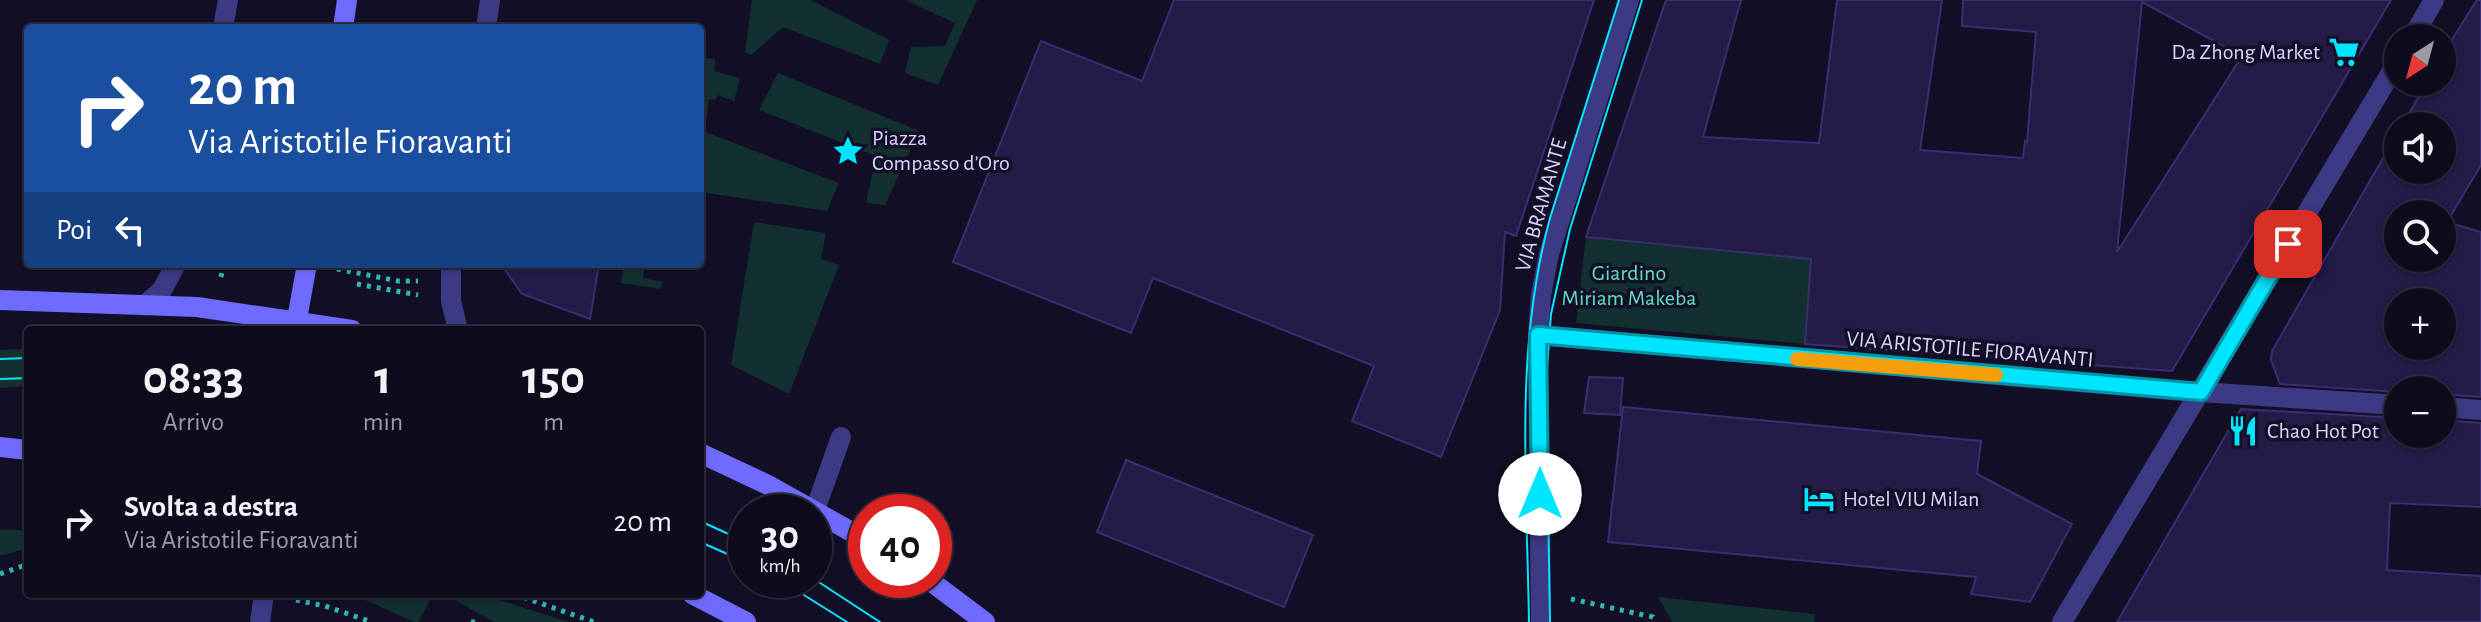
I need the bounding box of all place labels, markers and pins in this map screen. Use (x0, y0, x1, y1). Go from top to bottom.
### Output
supermarket icon: Da Zhong Market (2327, 35, 2361, 69)
place label: Da Zhong Market (2172, 41, 2320, 63)
place label: Piazza Compasso d’Oro (872, 127, 1010, 174)
place icon: Piazza Compasso d’Oro (831, 134, 865, 168)
pin (2254, 210, 2322, 278)
restaurant icon: Chao Hot Pot (2226, 414, 2260, 448)
place label: Chao Hot Pot (2267, 420, 2379, 442)
hotel icon: Hotel VIU Milan (1802, 482, 1836, 516)
place label: Hotel VIU Milan (1843, 488, 1979, 510)

